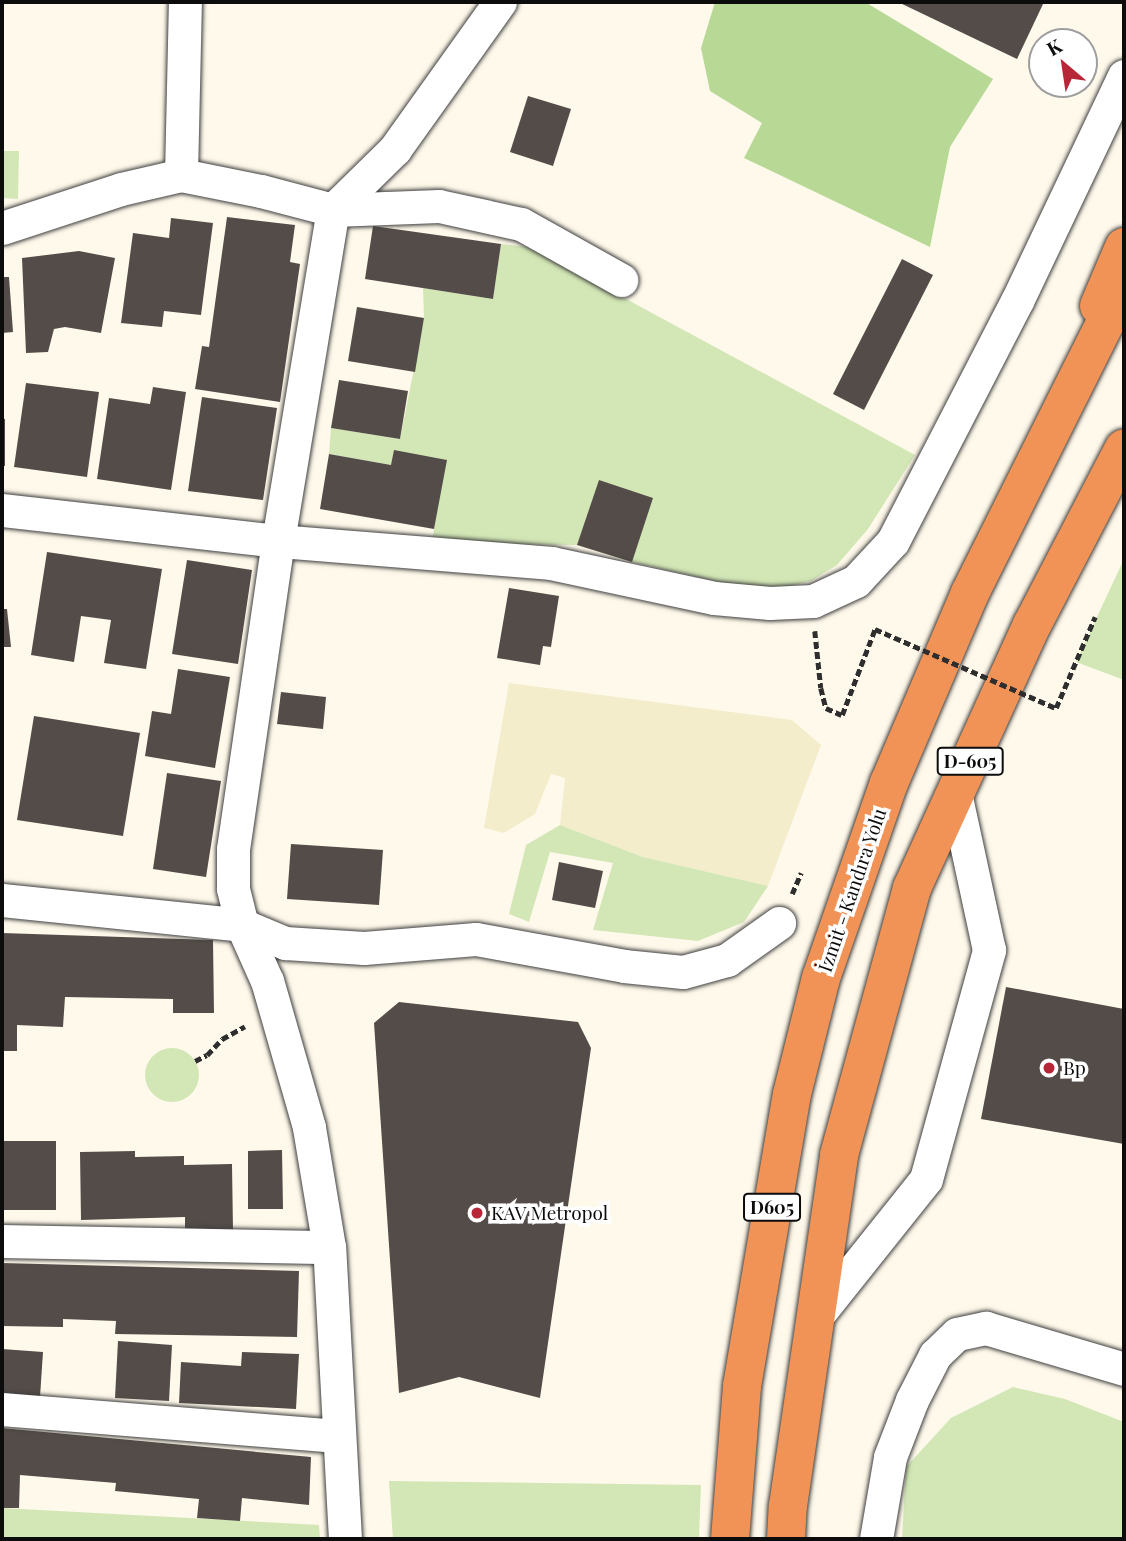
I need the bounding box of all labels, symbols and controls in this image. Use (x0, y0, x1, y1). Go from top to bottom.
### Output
north arrow (1028, 28, 1098, 98)
text: K (1042, 32, 1066, 61)
road number: D-605 (935, 746, 1005, 776)
street label: İzmit - Kandıra Yolu (813, 805, 891, 975)
place label: Bp (1063, 1057, 1086, 1079)
marker: Bp (1041, 1060, 1057, 1076)
road number: D605 (742, 1192, 802, 1222)
place label: KAV Metropol (491, 1202, 609, 1224)
marker: KAV Metropol (469, 1205, 485, 1221)

